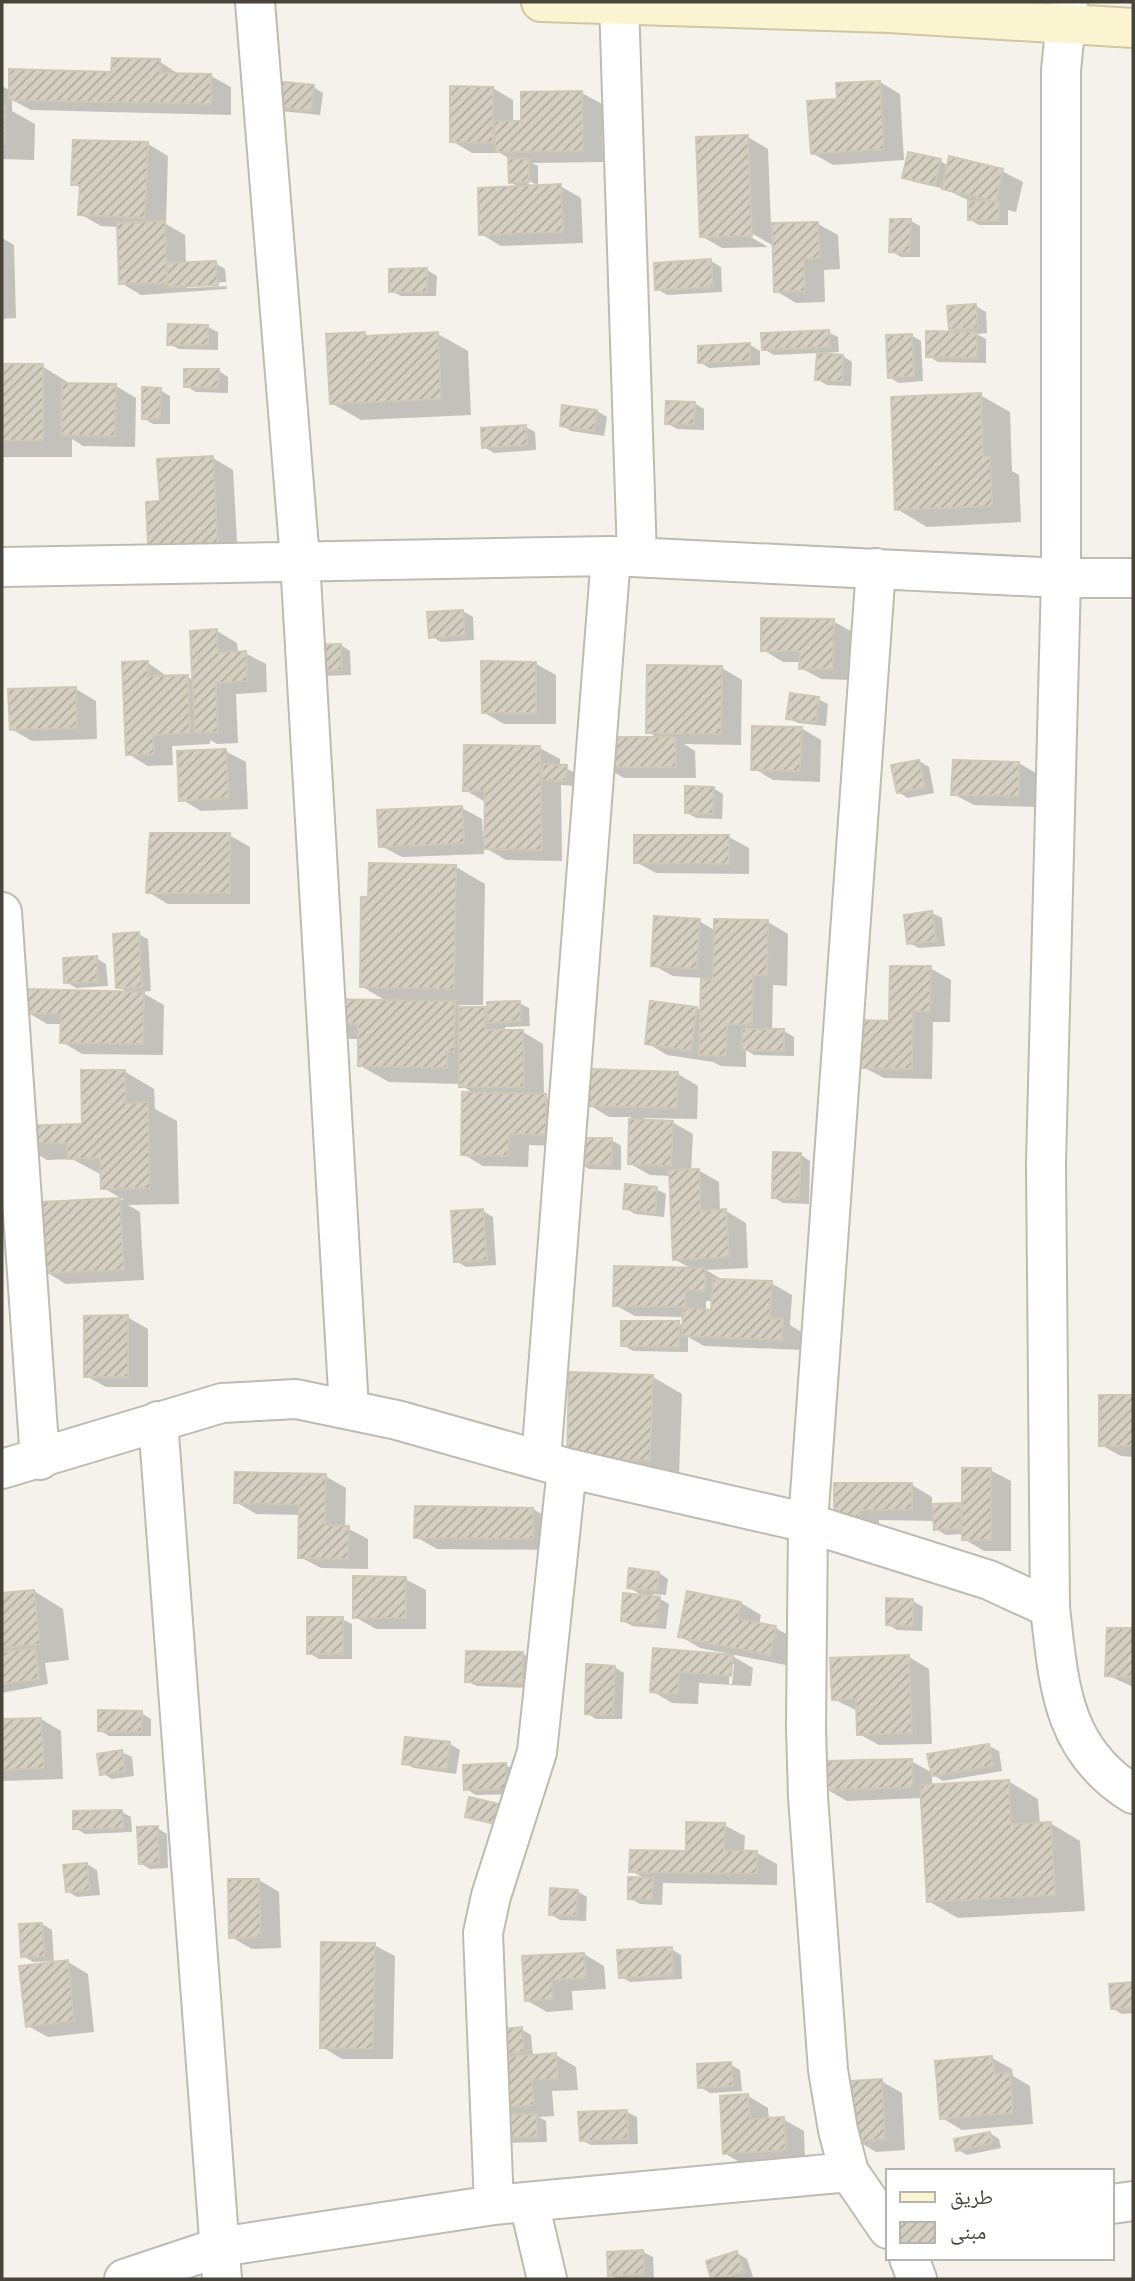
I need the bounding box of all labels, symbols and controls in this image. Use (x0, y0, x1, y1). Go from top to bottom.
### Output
legend (886, 2169, 1114, 2260)
text: طريق (950, 2182, 993, 2212)
text: مبنى (950, 2217, 986, 2247)

